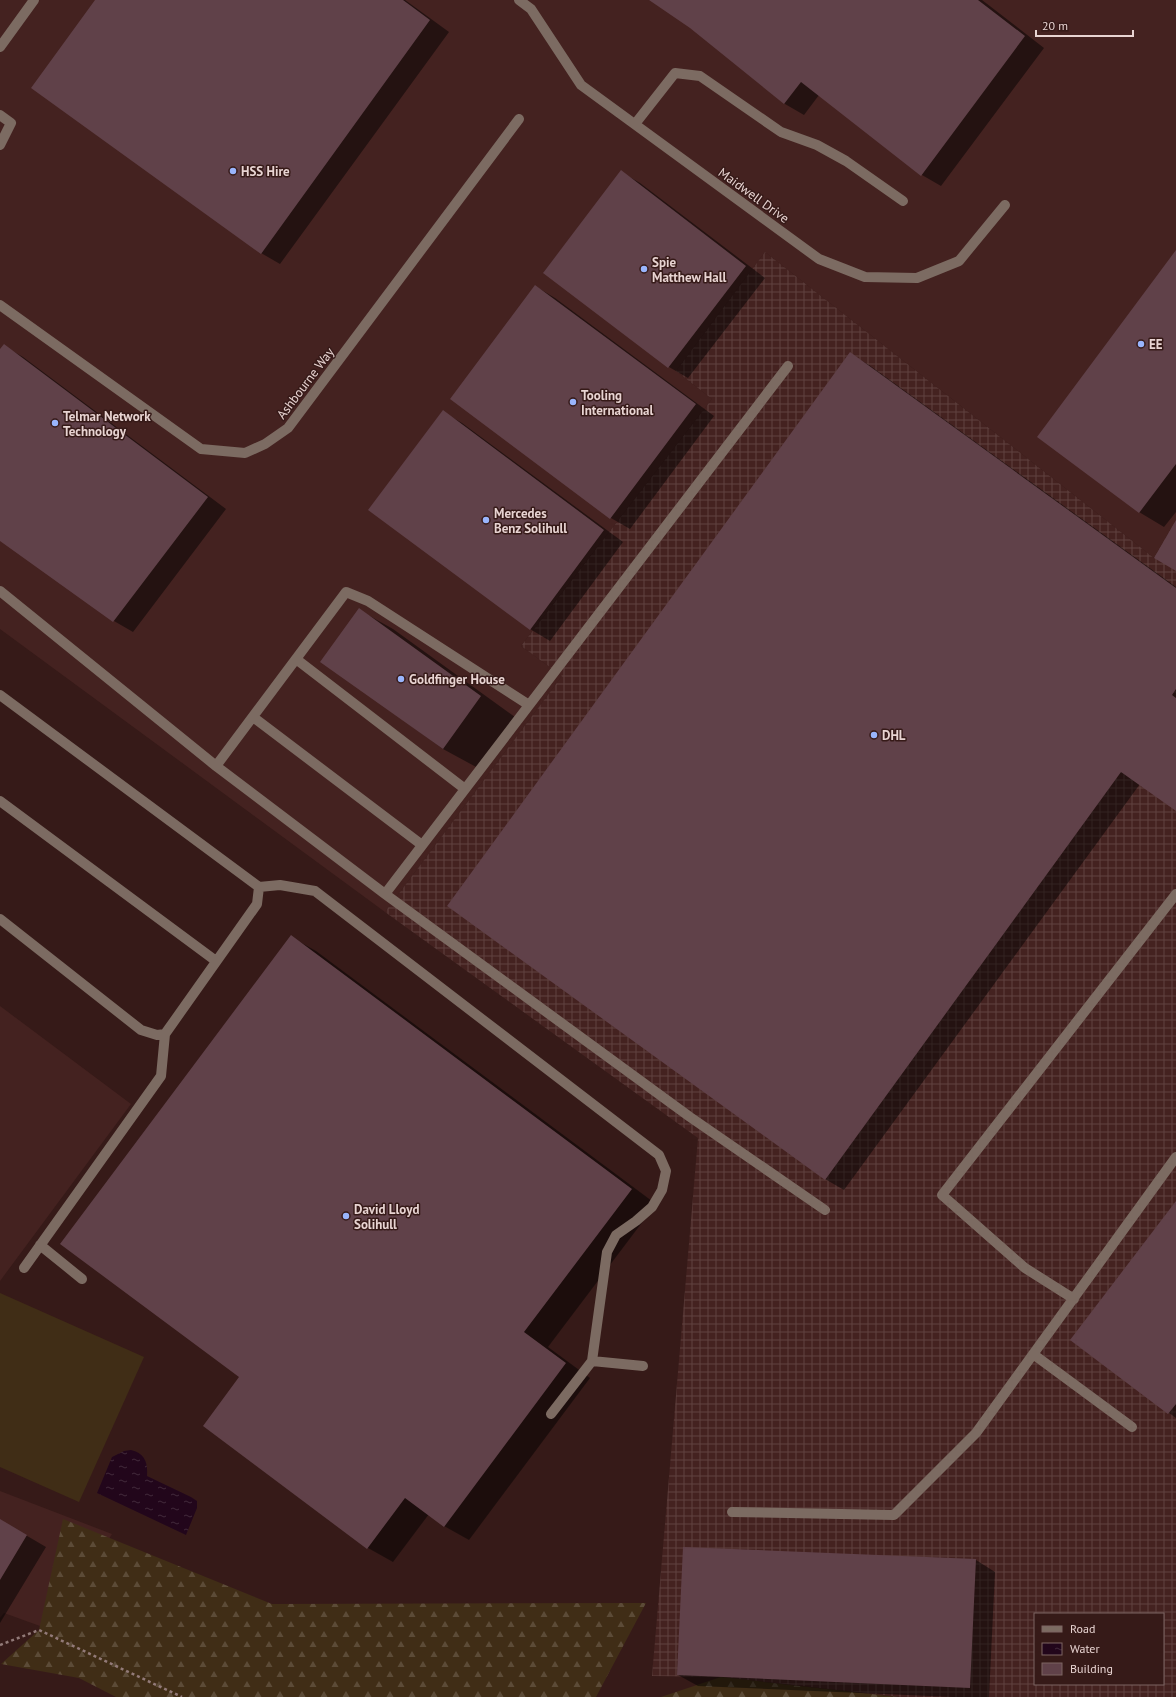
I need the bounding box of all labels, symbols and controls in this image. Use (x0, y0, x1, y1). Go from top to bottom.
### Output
scale bar (1036, 12, 1133, 38)
text: 20 m (1042, 18, 1068, 33)
place label: HSS Hire (241, 163, 290, 180)
street label: Maidwell Drive (715, 164, 792, 227)
marker: HSS Hire (228, 166, 238, 176)
place label: Spie Matthew Hall (652, 254, 727, 286)
marker: Spie Matthew Hall (639, 264, 649, 274)
place label: EE (1149, 336, 1163, 353)
marker: EE (1136, 339, 1146, 349)
street label: Ashbourne Way (273, 344, 338, 422)
place label: Tooling International (581, 387, 654, 419)
marker: Tooling International (568, 397, 578, 407)
place label: Telmar Network Technology (63, 408, 151, 440)
marker: Telmar Network Technology (50, 418, 60, 428)
place label: Mercedes Benz Solihull (494, 505, 567, 537)
marker: Mercedes Benz Solihull (481, 515, 491, 525)
place label: Goldfinger House (409, 671, 505, 688)
marker: Goldfinger House (396, 674, 406, 684)
place label: DHL (882, 727, 906, 744)
marker: DHL (869, 730, 879, 740)
place label: David Lloyd Solihull (354, 1201, 419, 1233)
marker: David Lloyd Solihull (341, 1211, 351, 1221)
legend (1034, 1613, 1164, 1685)
text: Road (1070, 1621, 1095, 1636)
text: Water (1070, 1641, 1100, 1656)
text: Building (1070, 1661, 1113, 1676)

